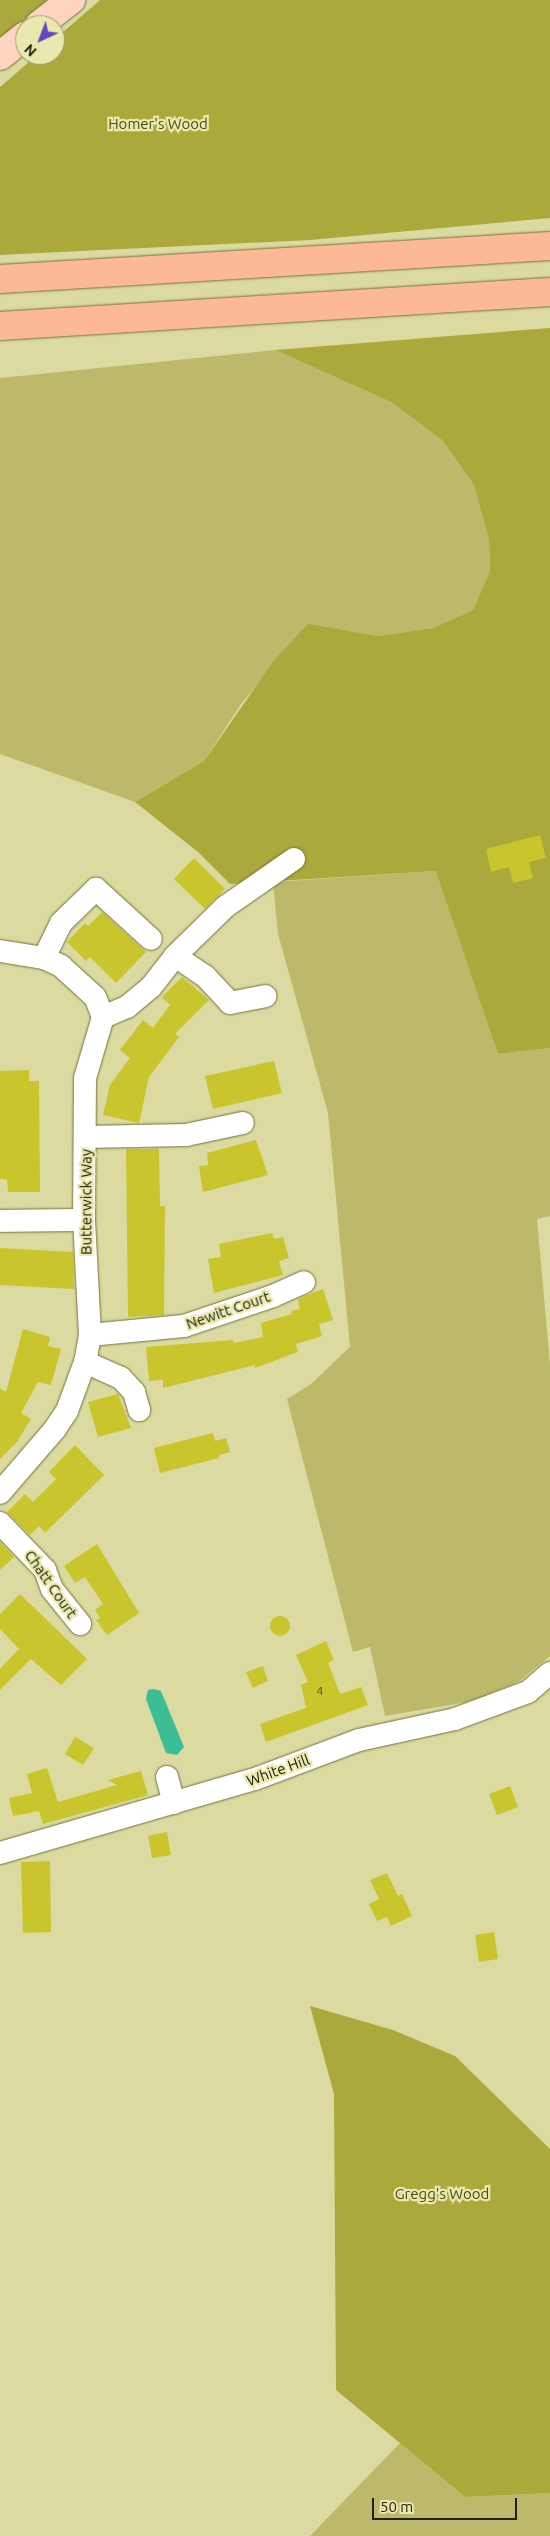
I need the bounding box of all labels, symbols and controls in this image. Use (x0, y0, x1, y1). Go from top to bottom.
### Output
north arrow (15, 15, 65, 65)
text: N (21, 41, 40, 60)
park label: Homer's Wood (108, 115, 208, 133)
street label: Butterwick Way (77, 1149, 95, 1255)
street label: Newitt Court (184, 1287, 272, 1333)
street label: Chatt Court (21, 1547, 81, 1621)
house number: 4 (317, 1684, 323, 1698)
street label: White Hill (244, 1750, 312, 1790)
park label: Gregg's Wood (395, 2185, 489, 2203)
scale bar (375, 2488, 520, 2520)
text: 50 m (380, 2498, 413, 2515)

